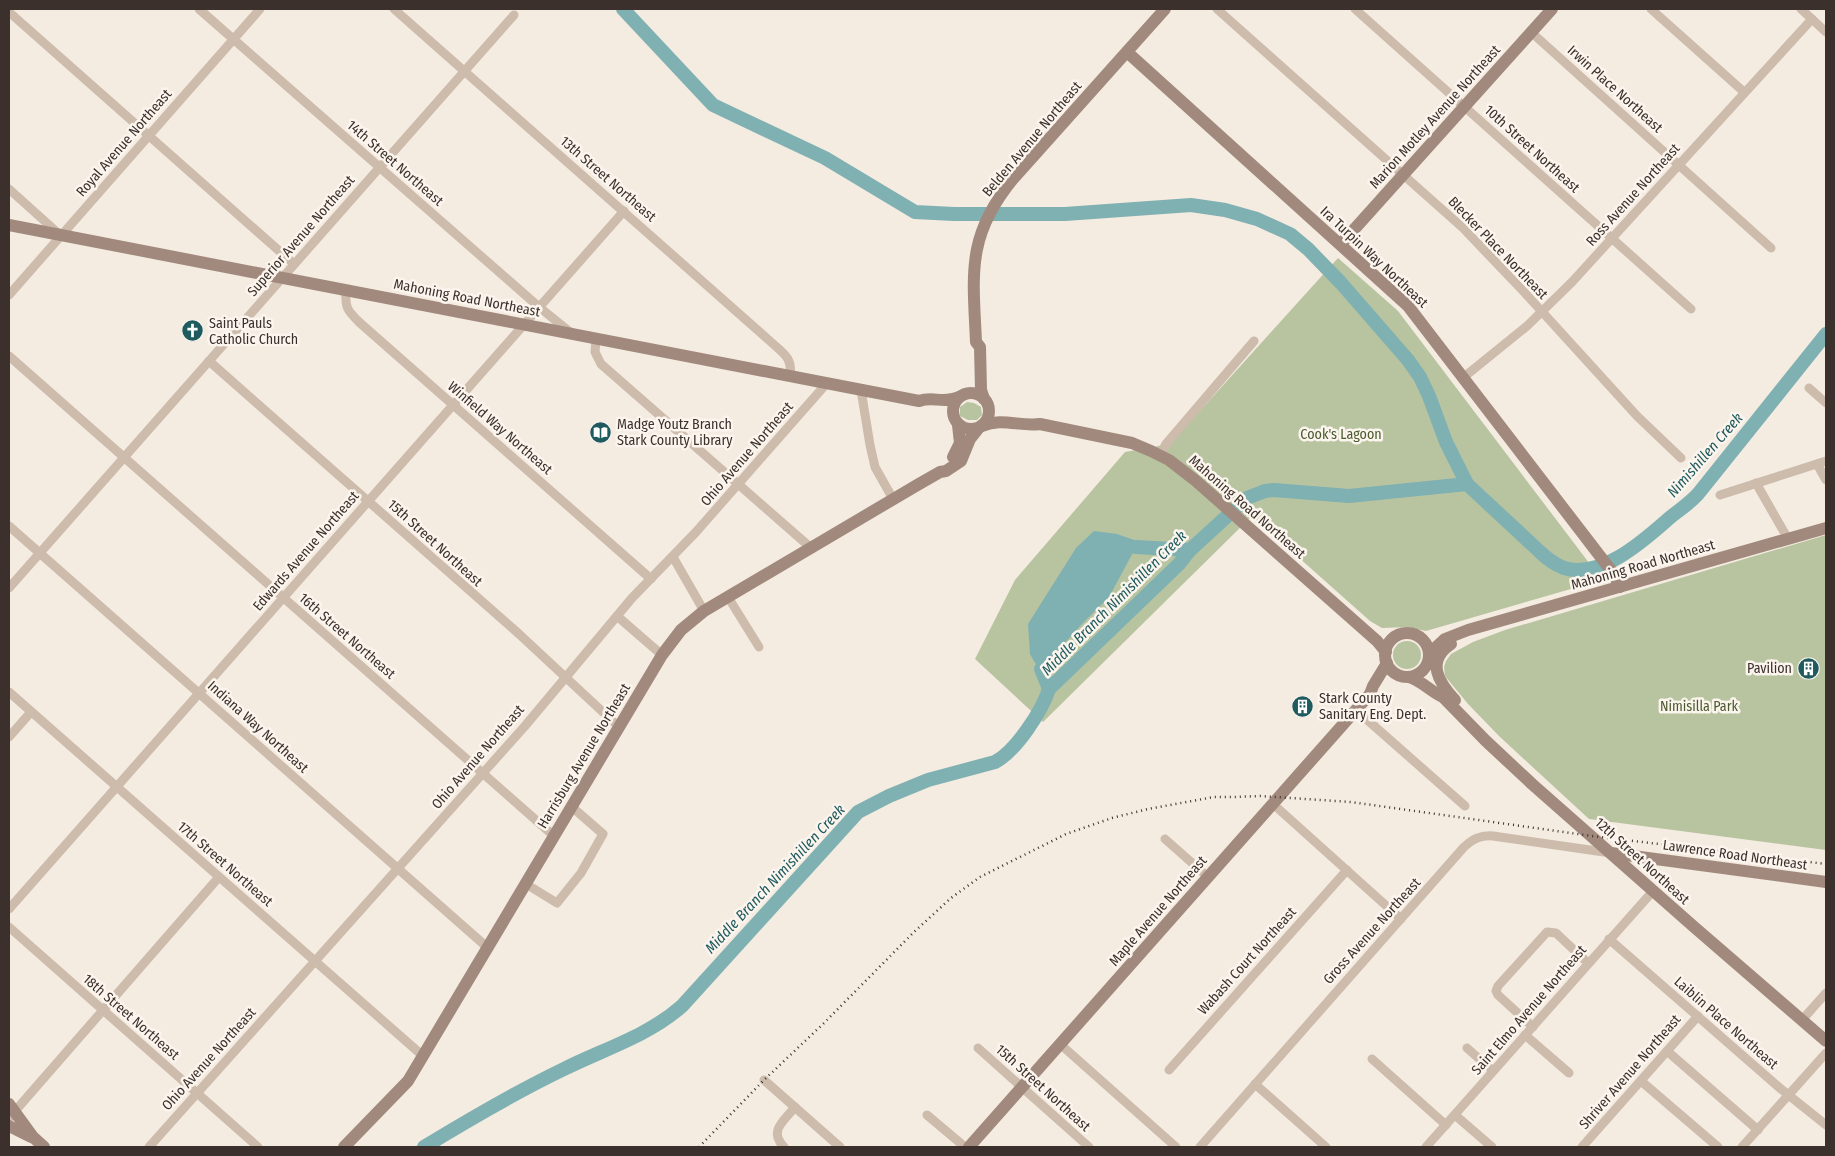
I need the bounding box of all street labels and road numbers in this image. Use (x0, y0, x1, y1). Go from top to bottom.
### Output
street label: Marion Motley Avenue Northeast (1366, 41, 1504, 192)
street label: Irwin Place Northeast (1564, 42, 1666, 137)
street label: Belden Avenue Northeast (979, 78, 1086, 200)
street label: Royal Avenue Northeast (73, 86, 176, 200)
street label: 10th Street Northeast (1481, 102, 1584, 197)
street label: 14th Street Northeast (343, 117, 447, 210)
street label: 13th Street Northeast (557, 133, 660, 226)
street label: Ross Avenue Northeast (1582, 140, 1684, 250)
street label: Superior Avenue Northeast (244, 172, 358, 300)
street label: Blecker Place Northeast (1445, 193, 1552, 303)
street label: Ira Turpin Way Northeast (1317, 203, 1432, 312)
street label: Mahoning Road Northeast (392, 275, 542, 321)
street label: Winfield Way Northeast (444, 378, 556, 478)
street label: Ohio Avenue Northeast (697, 398, 797, 510)
street label: Mahoning Road Northeast (1185, 452, 1309, 563)
street label: Edwards Avenue Northeast (249, 487, 363, 614)
street label: 15th Street Northeast (384, 496, 486, 590)
street label: Mahoning Road Northeast (1569, 536, 1717, 594)
street label: 16th Street Northeast (295, 590, 399, 683)
street label: Indiana Way Northeast (204, 677, 312, 777)
street label: Harrisburg Avenue Northeast (534, 680, 634, 832)
street label: Ohio Avenue Northeast (428, 701, 528, 813)
street label: 12th Street Northeast (1591, 814, 1693, 908)
street label: 17th Street Northeast (174, 818, 277, 910)
street label: Lawrence Road Northeast (1662, 836, 1809, 874)
street label: Maple Avenue Northeast (1106, 852, 1211, 970)
street label: Gross Avenue Northeast (1320, 874, 1424, 988)
street label: Wabash Court Northeast (1194, 903, 1300, 1018)
street label: Saint Elmo Avenue Northeast (1468, 941, 1590, 1078)
street label: 18th Street Northeast (79, 970, 183, 1064)
street label: Laiblin Place Northeast (1671, 973, 1782, 1073)
street label: Ohio Avenue Northeast (158, 1004, 260, 1114)
street label: Shriver Avenue Northeast (1576, 1011, 1685, 1133)
street label: 15th Street Northeast (992, 1041, 1094, 1135)

